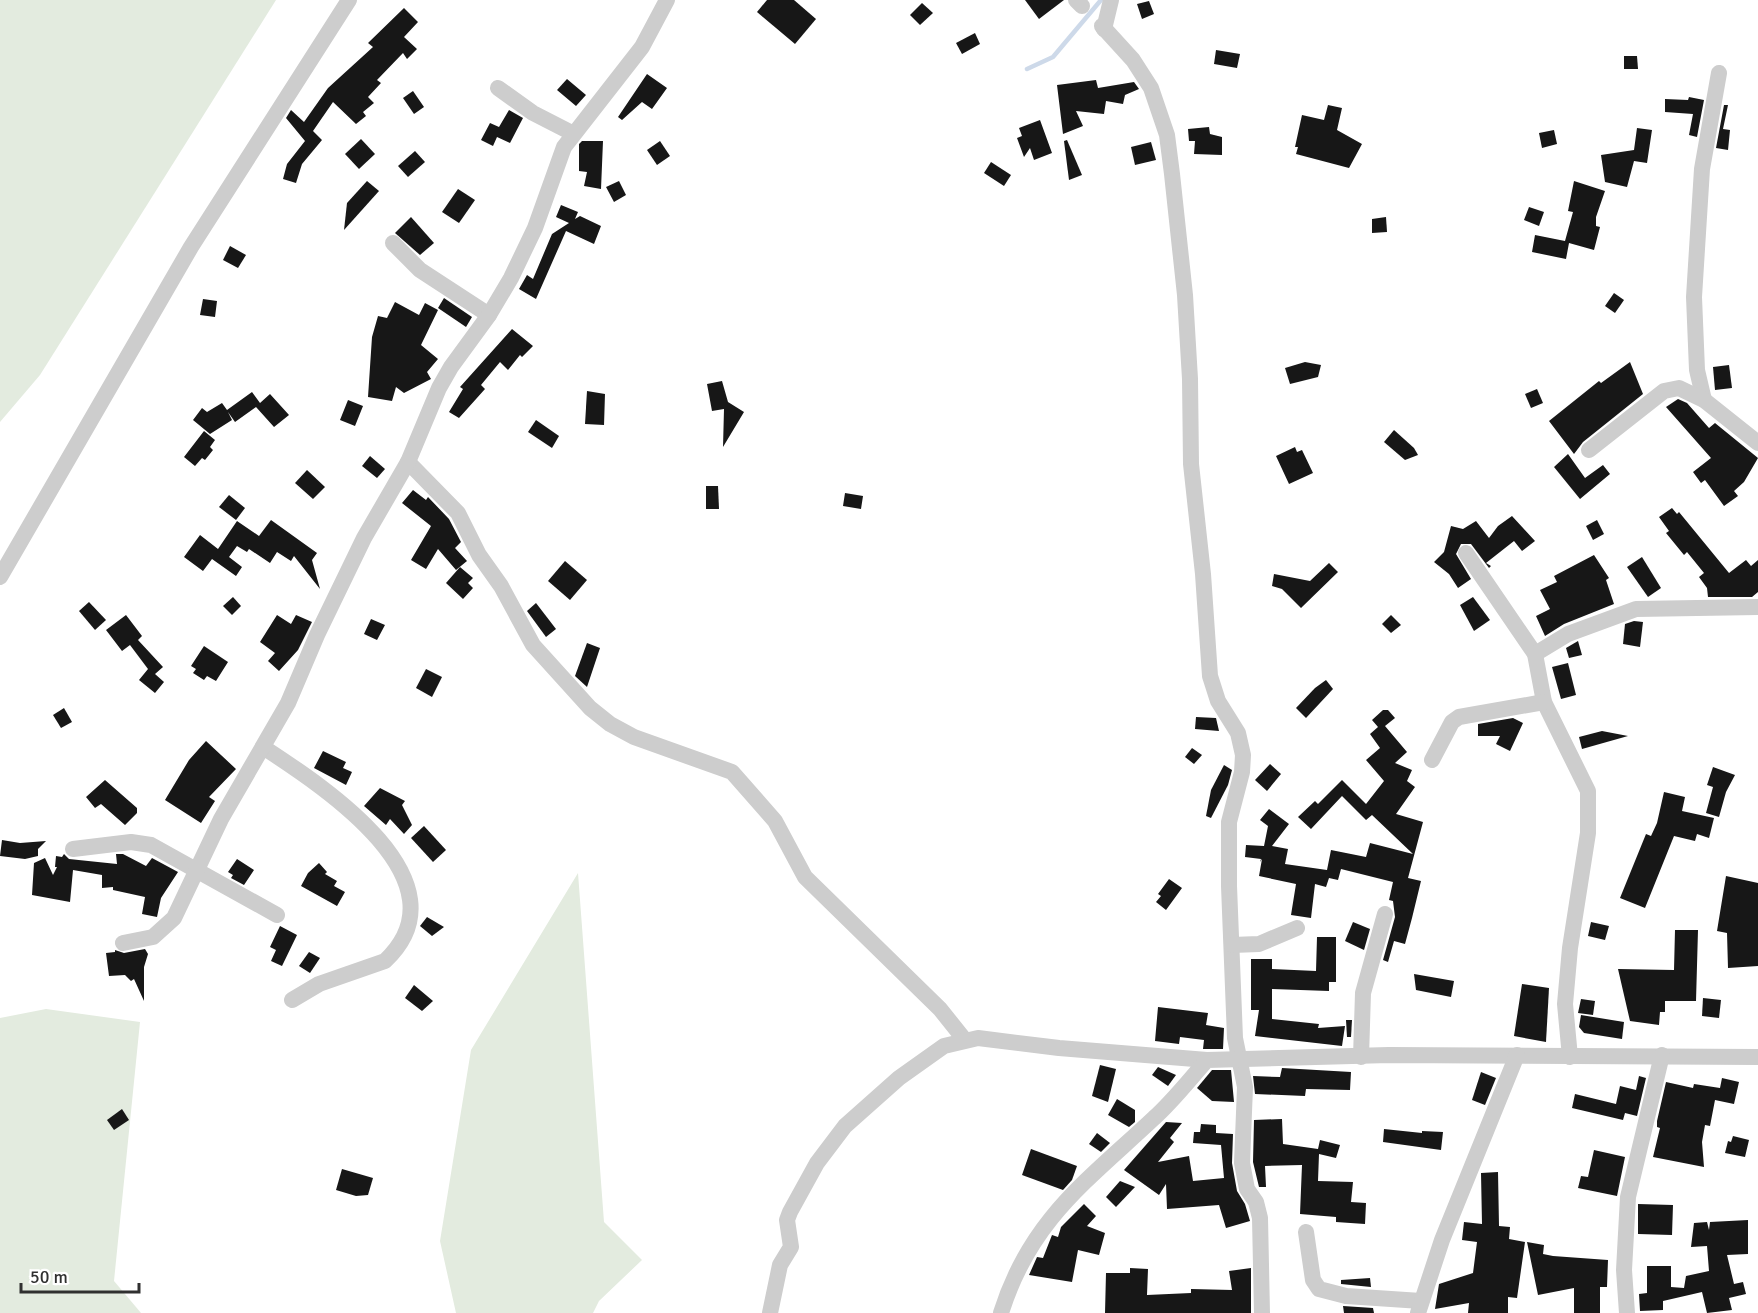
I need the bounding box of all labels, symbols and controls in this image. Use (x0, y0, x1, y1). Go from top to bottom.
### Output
scale bar (21, 1256, 140, 1294)
text: 50 m (30, 1266, 68, 1288)

